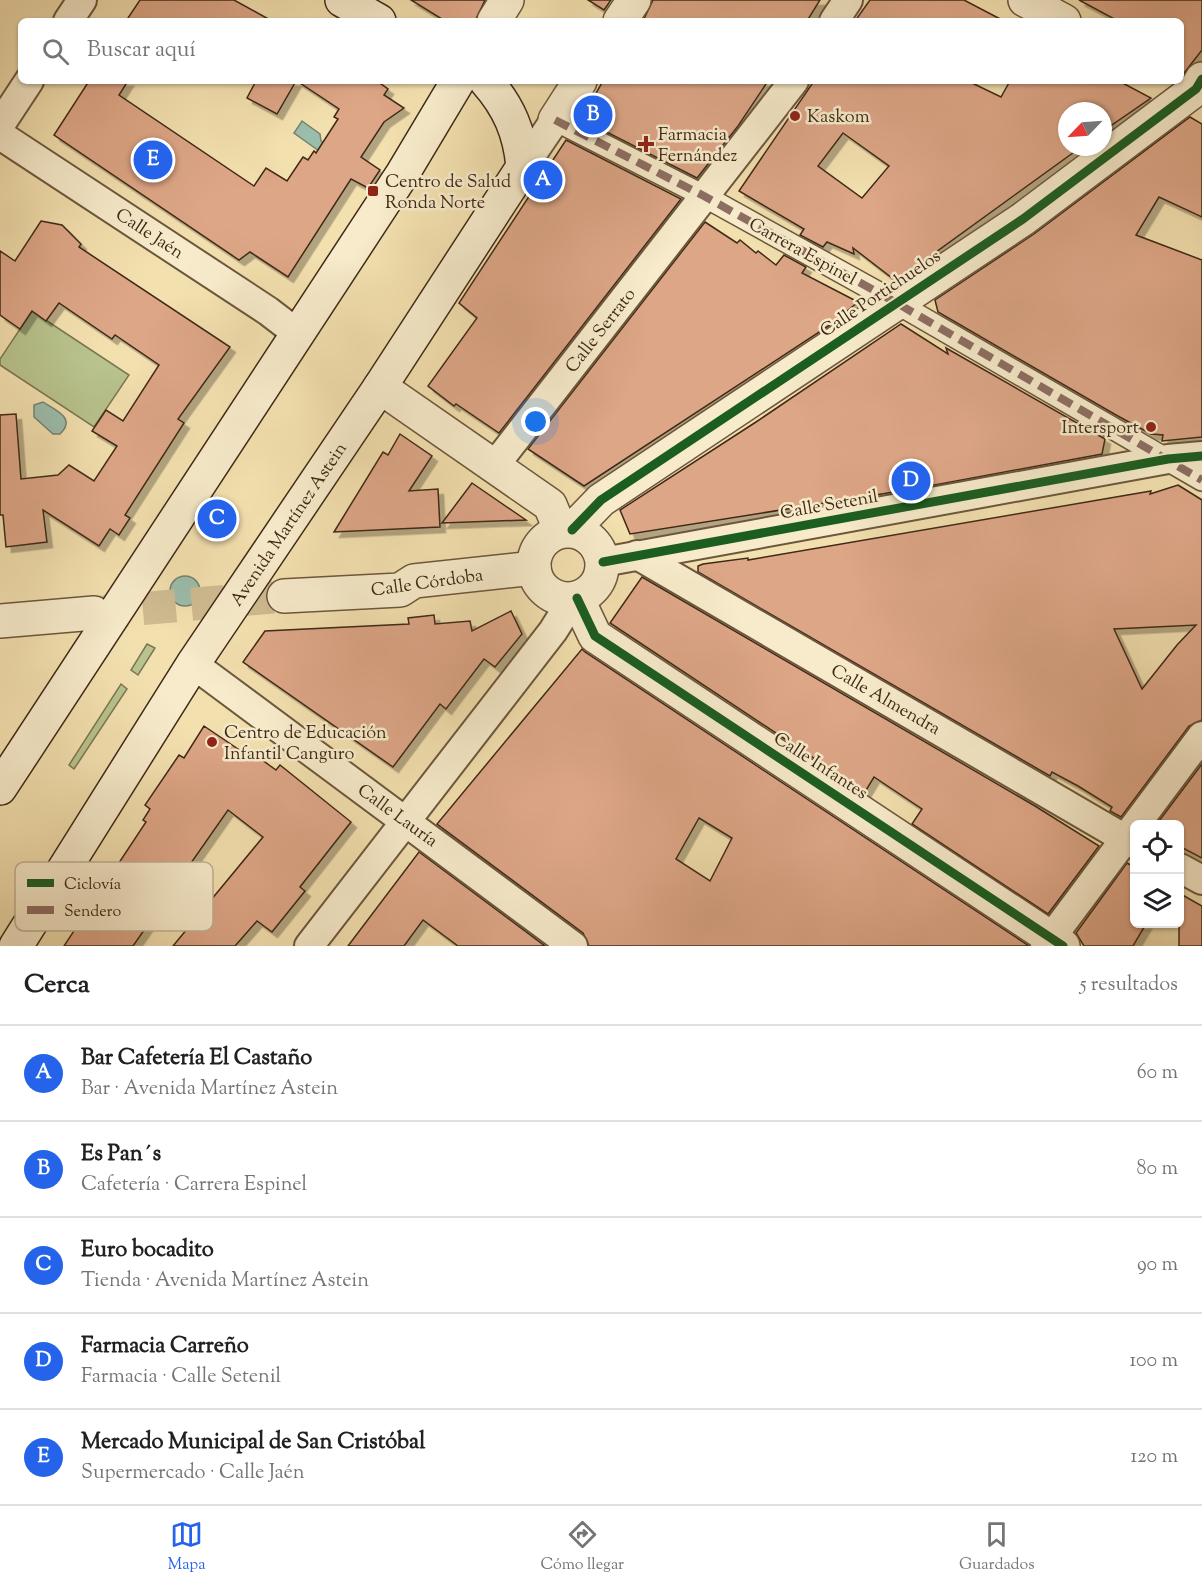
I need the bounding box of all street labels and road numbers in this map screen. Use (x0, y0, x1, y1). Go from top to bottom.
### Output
street label: Calle Jaén (110, 203, 189, 267)
street label: Carrera Espinel (743, 212, 861, 293)
street label: Calle Portichuelos (816, 245, 947, 345)
street label: Calle Serrato (560, 283, 643, 379)
street label: Avenida Martínez Astein (225, 438, 355, 612)
street label: Calle Setenil (778, 485, 880, 527)
street label: Calle Córdoba (369, 563, 485, 605)
street label: Calle Almendra (825, 659, 945, 743)
street label: Calle Infantes (768, 726, 872, 807)
street label: Calle Lauría (351, 778, 443, 855)

